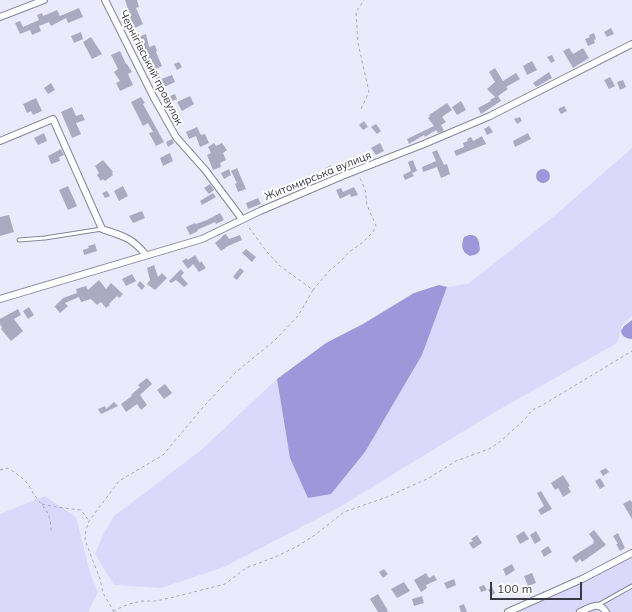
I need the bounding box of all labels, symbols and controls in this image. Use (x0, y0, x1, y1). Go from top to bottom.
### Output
street label: Чернігівський провулок (116, 8, 186, 128)
street label: Житомирська вулиця (263, 149, 373, 203)
scale bar (492, 574, 584, 600)
text: 100 m (497, 581, 532, 596)

